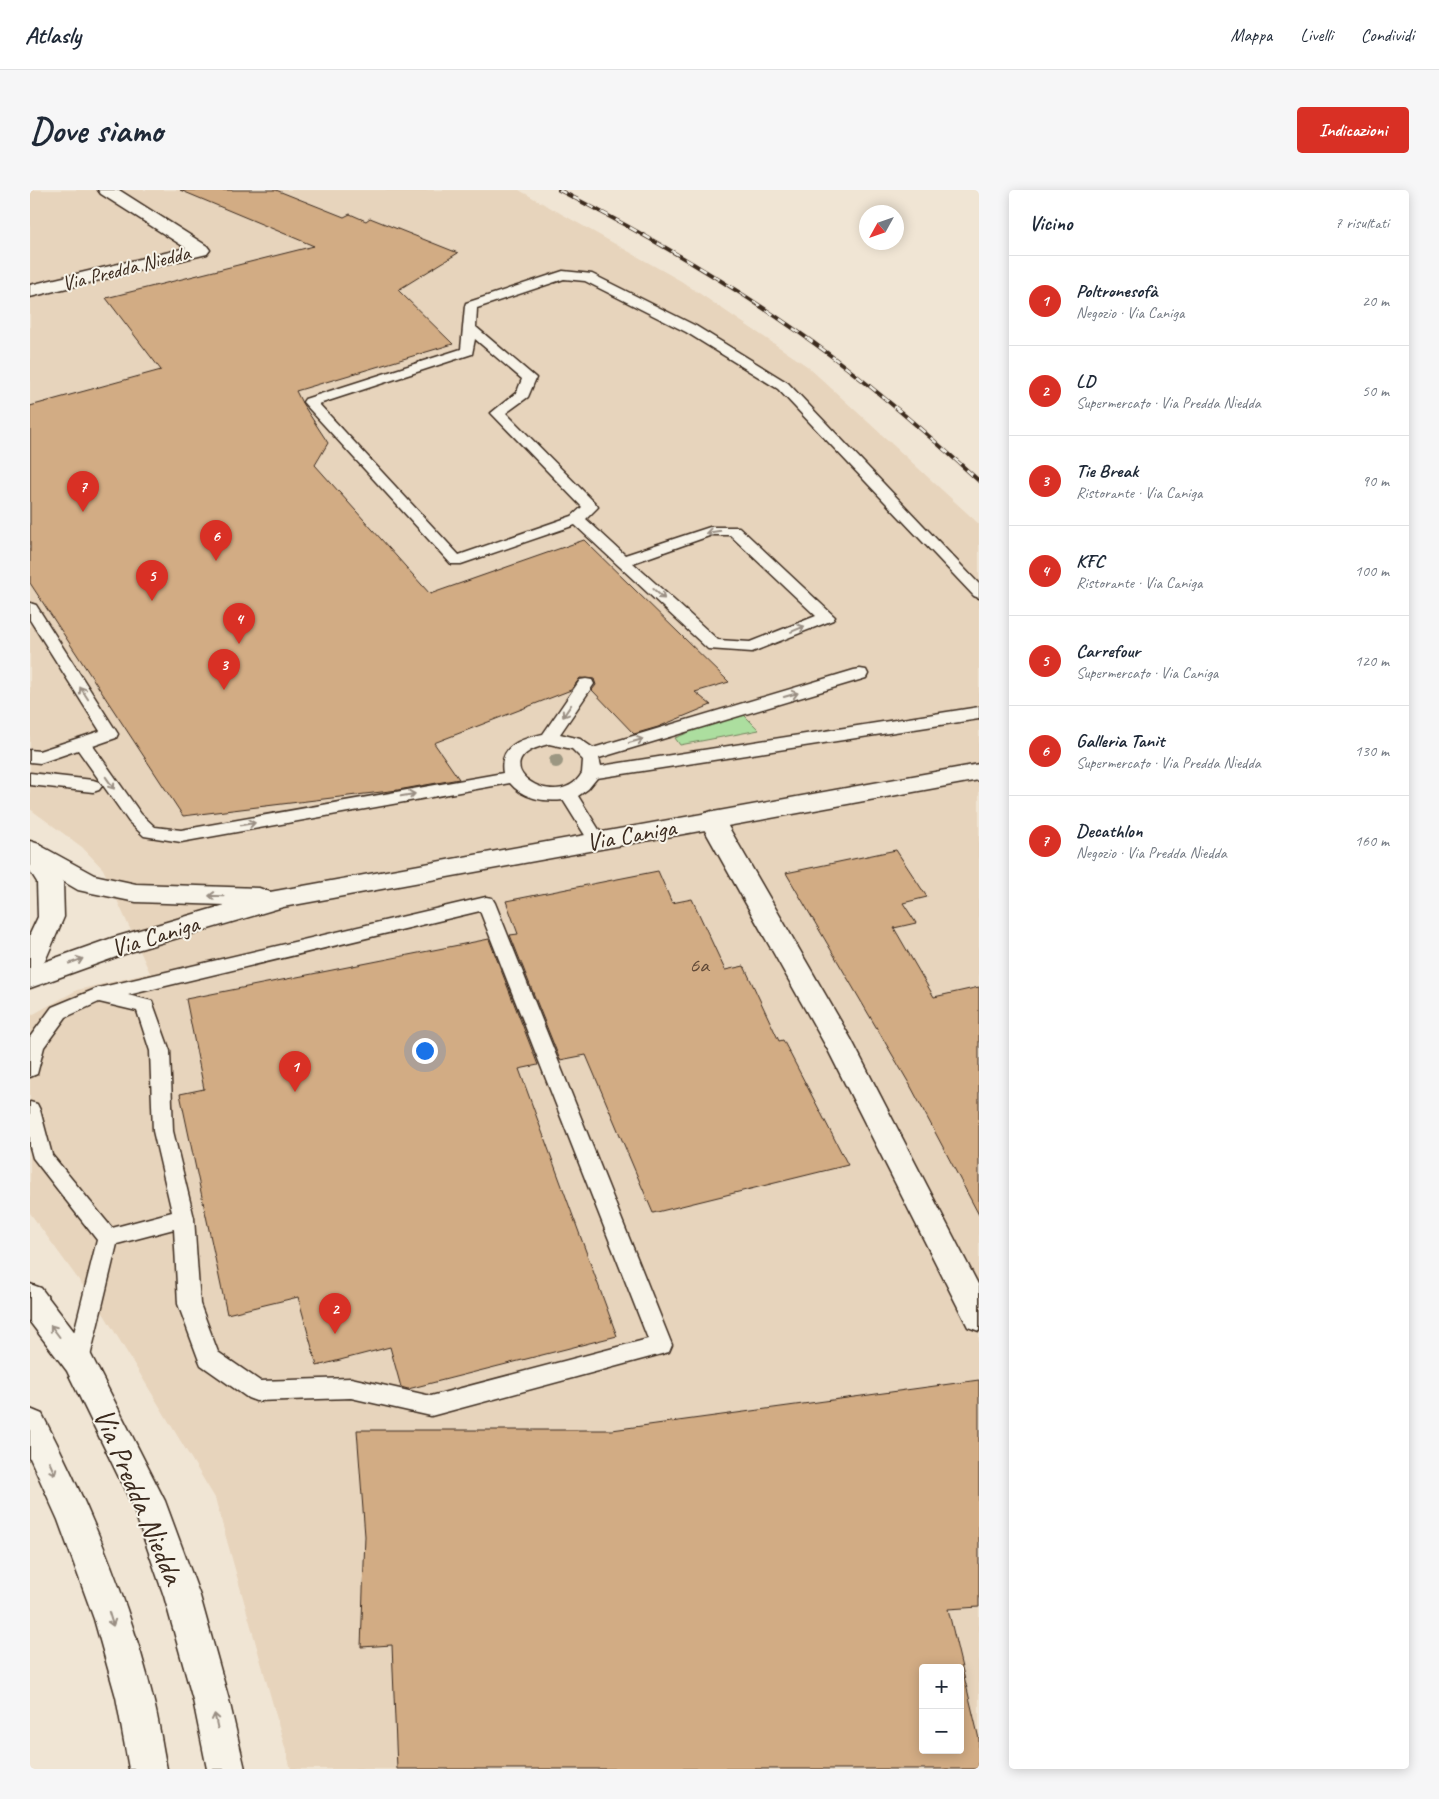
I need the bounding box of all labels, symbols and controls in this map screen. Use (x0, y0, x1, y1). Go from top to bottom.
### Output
text: Atlasly (25, 20, 81, 50)
text: Mappa (1231, 24, 1272, 46)
text: Livelli (1300, 24, 1333, 46)
text: Condividi (1361, 24, 1414, 46)
button: Indicazioni (1297, 107, 1409, 153)
text: Dove siamo (30, 108, 163, 153)
north arrow (859, 205, 904, 250)
text: Vicino (1029, 210, 1072, 236)
text: 7 risultati (1335, 213, 1389, 233)
street label: Via Predda Niedda (59, 239, 195, 297)
text: Poltronesofà (1076, 279, 1157, 303)
text: 1 (1041, 291, 1049, 311)
text: 20 m (1362, 291, 1389, 311)
text: Negozio · Via Caniga (1076, 303, 1184, 323)
text: LD (1076, 369, 1095, 393)
text: 2 (1041, 381, 1049, 401)
text: 50 m (1362, 381, 1389, 401)
text: Supermercato · Via Predda Niedda (1076, 393, 1261, 413)
text: Tie Break (1076, 459, 1138, 483)
pin: 7 (67, 471, 99, 512)
text: 3 (1041, 471, 1049, 491)
text: 90 m (1362, 471, 1389, 491)
text: Ristorante · Via Caniga (1076, 483, 1202, 503)
pin: 6 (200, 520, 232, 561)
one-way arrow (705, 527, 721, 537)
text: KFC (1076, 549, 1104, 573)
pin: 5 (136, 560, 168, 601)
text: 4 (1041, 561, 1049, 581)
text: 100 m (1355, 561, 1389, 581)
text: Ristorante · Via Caniga (1076, 573, 1202, 593)
one-way arrow (652, 588, 665, 600)
pin: 4 (223, 603, 255, 644)
one-way arrow (790, 623, 805, 633)
text: Carrefour (1076, 639, 1140, 663)
pin: 3 (208, 649, 240, 690)
text: 5 (1042, 651, 1048, 671)
text: 120 m (1355, 651, 1389, 671)
text: Supermercato · Via Caniga (1076, 663, 1218, 683)
one-way arrow (79, 686, 89, 700)
one-way arrow (783, 689, 799, 699)
one-way arrow (562, 704, 572, 718)
text: Galleria Tanit (1076, 729, 1164, 753)
one-way arrow (627, 735, 643, 745)
text: 6 (1041, 741, 1049, 761)
text: 130 m (1355, 741, 1389, 761)
text: Supermercato · Via Predda Niedda (1076, 753, 1261, 773)
one-way arrow (105, 776, 115, 790)
one-way arrow (399, 790, 415, 800)
street label: Via Caniga (584, 811, 680, 859)
one-way arrow (239, 819, 255, 828)
text: Decathlon (1076, 819, 1142, 843)
text: 7 (1041, 831, 1049, 851)
text: 160 m (1355, 831, 1389, 851)
text: Negozio · Via Predda Niedda (1076, 843, 1227, 863)
one-way arrow (209, 891, 225, 901)
street label: Via Caniga (107, 907, 205, 964)
house number: 6a (689, 951, 710, 979)
one-way arrow (68, 956, 83, 965)
your location (412, 1038, 438, 1064)
pin: 1 (279, 1051, 311, 1092)
pin: 2 (319, 1293, 351, 1334)
one-way arrow (50, 1325, 61, 1338)
street label: Via Predda Niedda (85, 1402, 194, 1592)
one-way arrow (48, 1460, 58, 1475)
one-way arrow (106, 1611, 116, 1627)
map controls (919, 1664, 964, 1754)
button: + (919, 1664, 964, 1709)
button: − (919, 1709, 964, 1754)
one-way arrow (210, 1714, 220, 1730)

